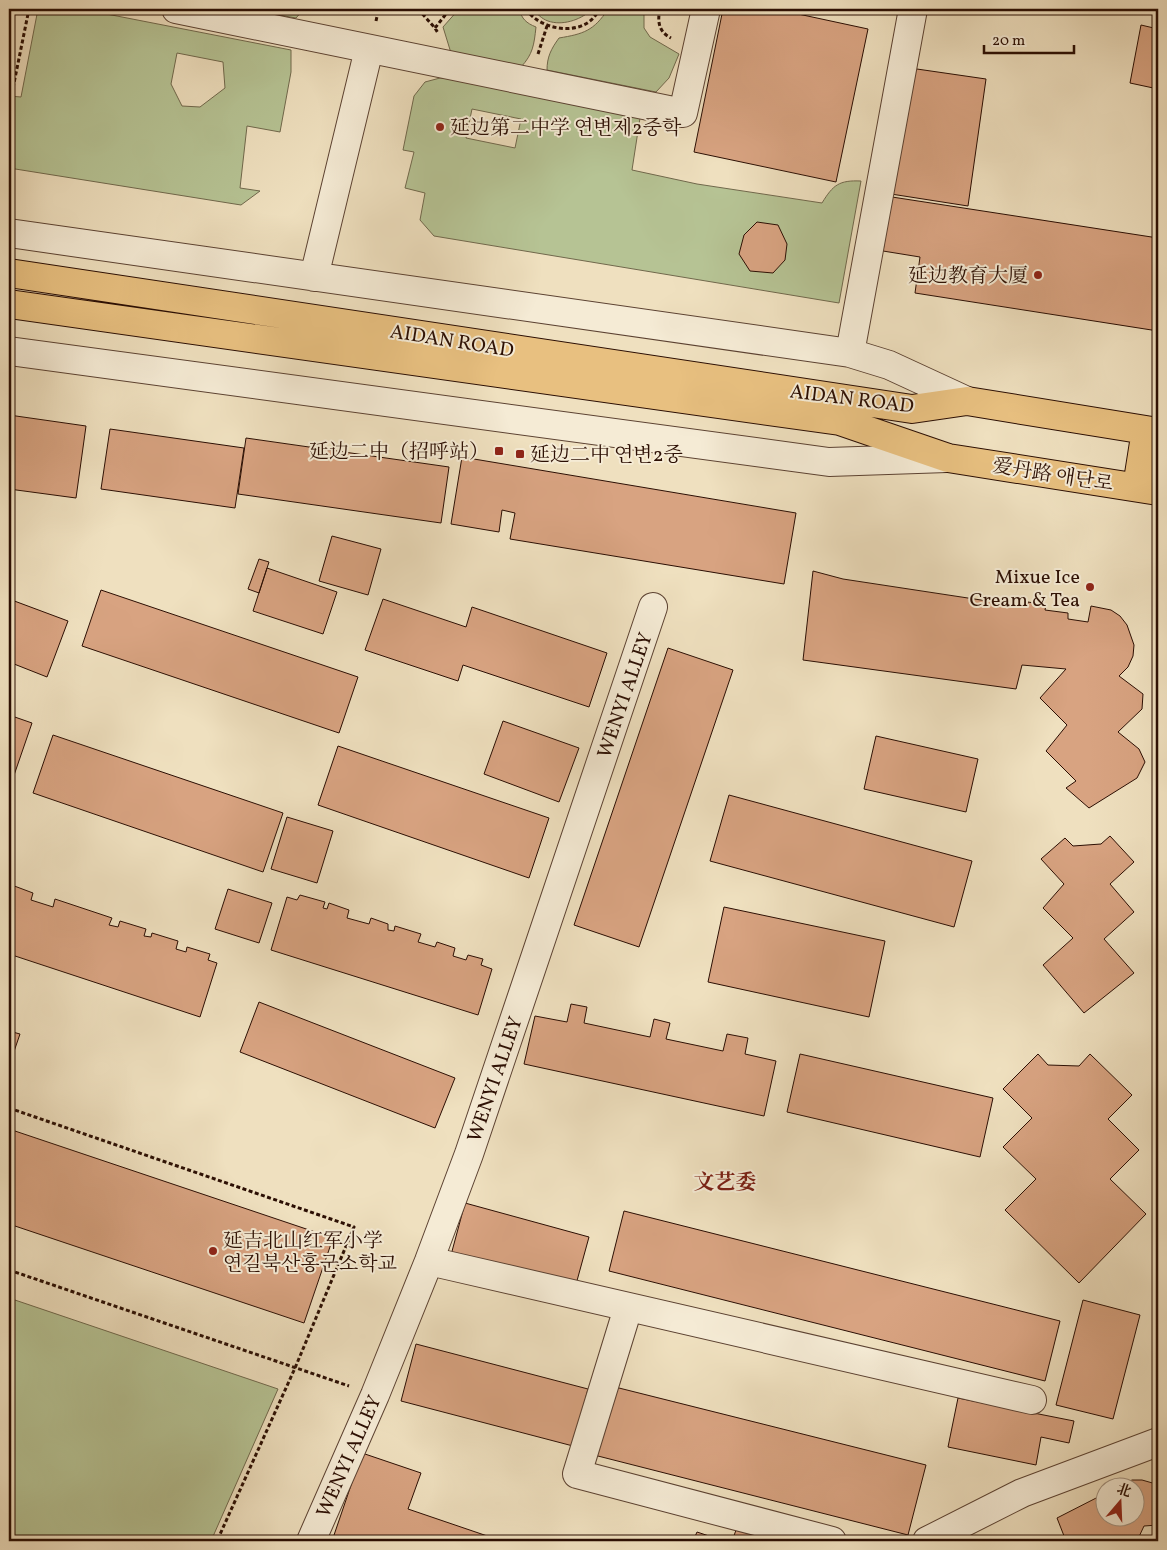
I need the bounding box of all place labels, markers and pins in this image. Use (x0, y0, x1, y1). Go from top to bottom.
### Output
place label: 延边第二中学 연변제2중학 (450, 115, 682, 143)
marker: 延边第二中学 연변제2중학 (434, 121, 446, 133)
place label: 延边教育大厦 (908, 263, 1028, 291)
marker: 延边教育大厦 (1032, 269, 1044, 281)
place label: 延边二中（招呼站） (309, 439, 489, 467)
place label: 延边二中 연변2중 (530, 442, 683, 470)
marker: 延边二中（招呼站） (493, 445, 505, 457)
marker: 延边二中 연변2중 (514, 448, 526, 460)
place label: Mixue Ice Cream & Tea (969, 564, 1080, 615)
marker: Mixue Ice Cream & Tea (1084, 581, 1096, 593)
place label: 延吉北山红军小学 연길북산홍군소학교 (223, 1228, 398, 1279)
marker: 延吉北山红军小学 연길북산홍군소학교 (207, 1245, 219, 1257)

